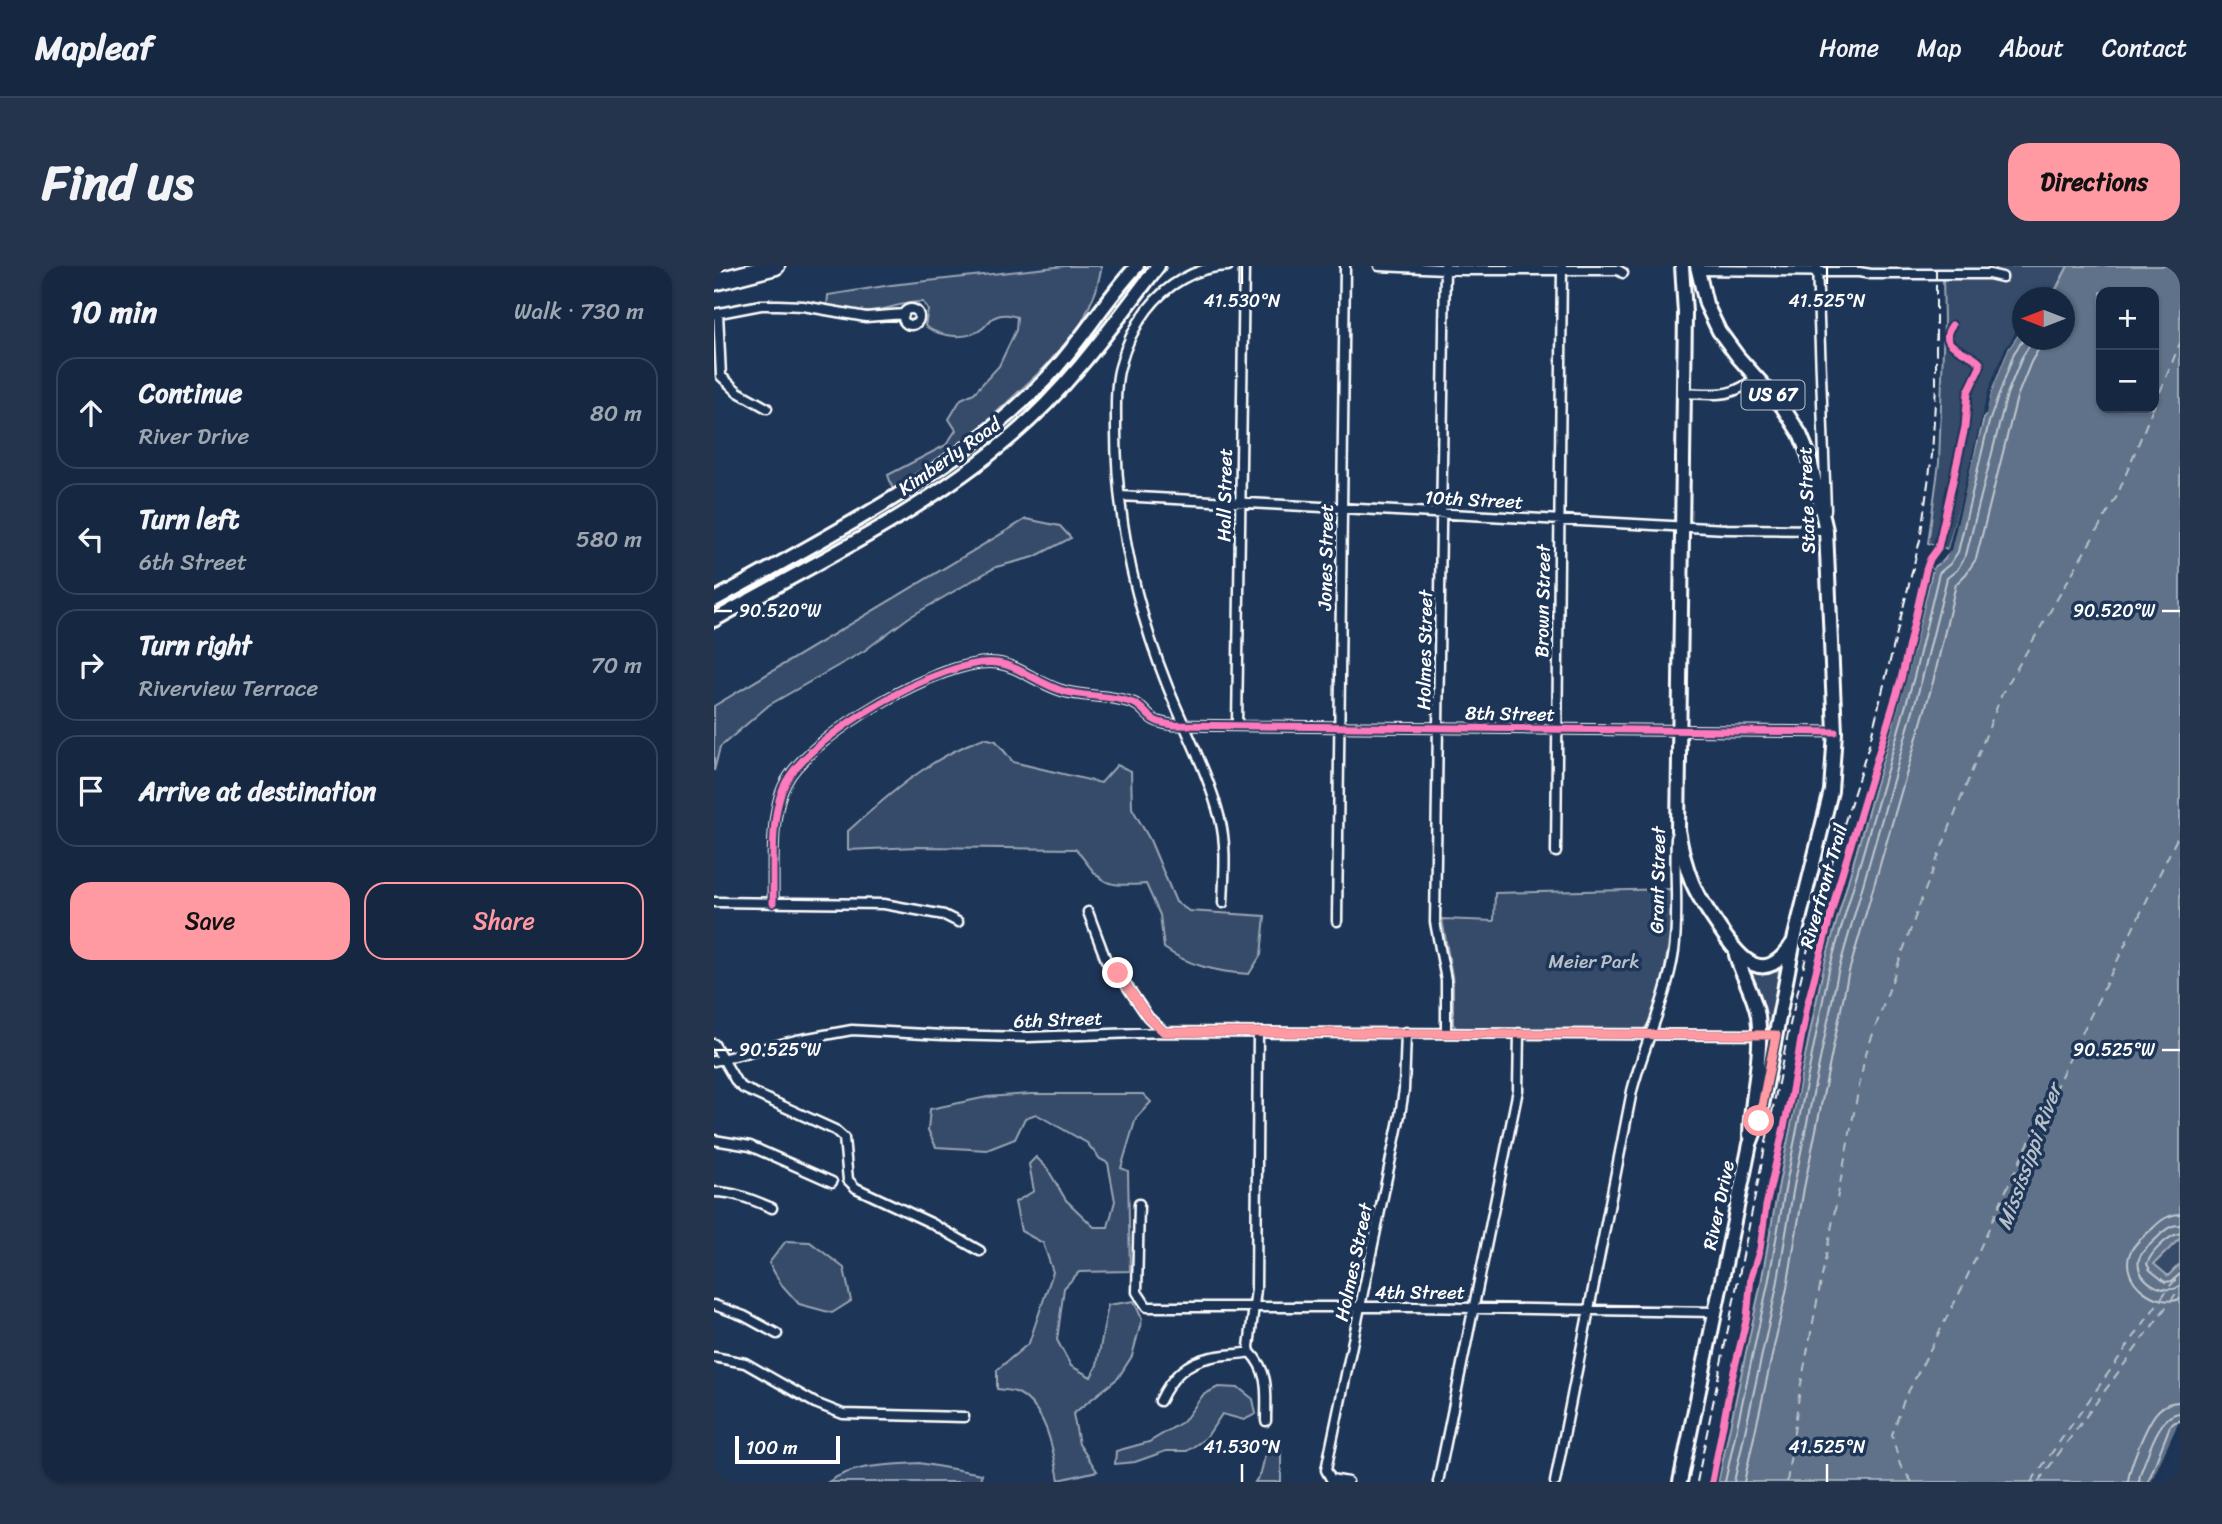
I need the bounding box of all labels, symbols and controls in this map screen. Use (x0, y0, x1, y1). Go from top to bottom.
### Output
text: Mapleaf (35, 19, 153, 77)
text: Home (1819, 27, 1879, 69)
text: Map (1917, 27, 1961, 69)
text: About (1999, 27, 2064, 69)
text: Contact (2102, 27, 2187, 69)
text: Find us (42, 139, 194, 226)
button: Directions (2008, 143, 2180, 221)
text: 10 min (70, 285, 157, 339)
text: 41.530°N (1204, 285, 1281, 317)
text: 41.525°N (1789, 285, 1866, 317)
north arrow (2012, 287, 2075, 350)
map controls (2096, 287, 2159, 413)
button: + (2096, 287, 2159, 350)
text: Walk · 730 m (514, 291, 644, 332)
button: − (2096, 350, 2159, 413)
text: Continue (139, 370, 242, 416)
road number: US 67 (1742, 380, 1804, 410)
text: 80 m (590, 393, 642, 434)
icon: ahead (72, 394, 110, 432)
street label: Kimberly Road (891, 407, 1009, 504)
text: River Drive (139, 416, 249, 457)
street label: State Street (1788, 446, 1825, 554)
street label: Hall Street (1207, 448, 1242, 542)
street label: 10th Street (1424, 480, 1524, 519)
text: Turn left (139, 496, 239, 542)
street label: Jones Street (1308, 503, 1343, 612)
text: 580 m (576, 519, 642, 560)
icon: left (72, 520, 110, 558)
text: 6th Street (139, 542, 247, 583)
street label: Brown Street (1525, 543, 1560, 658)
street label: Holmes Street (1407, 588, 1442, 710)
text: 90.520°W (739, 595, 822, 627)
text: 90.520°W (2073, 595, 2156, 627)
text: Turn right (139, 622, 252, 668)
text: 70 m (591, 645, 642, 686)
icon: right (72, 646, 110, 684)
text: Riverview Terrace (139, 668, 318, 709)
street label: 8th Street (1465, 696, 1555, 731)
text: Arrive at destination (139, 768, 376, 814)
icon: arrive (72, 772, 110, 810)
street label: Riverfront Trail (1790, 819, 1857, 952)
street label: Grant Street (1640, 825, 1675, 934)
button: Save (70, 882, 350, 960)
button: Share (364, 882, 644, 960)
park label: Meier Park (1549, 945, 1639, 978)
route end (1102, 957, 1133, 988)
street label: 6th Street (1013, 1001, 1103, 1038)
text: 90.525°W (739, 1034, 822, 1066)
text: 90.525°W (2073, 1034, 2156, 1066)
water label: Mississippi River (1985, 1075, 2074, 1235)
route start (1743, 1105, 1774, 1136)
street label: River Drive (1693, 1157, 1744, 1253)
street label: Holmes Street (1325, 1199, 1382, 1324)
street label: 4th Street (1375, 1276, 1465, 1309)
text: 100 m (746, 1431, 798, 1464)
text: 41.530°N (1204, 1431, 1281, 1463)
text: 41.525°N (1789, 1431, 1866, 1463)
scale bar (735, 1433, 840, 1465)

